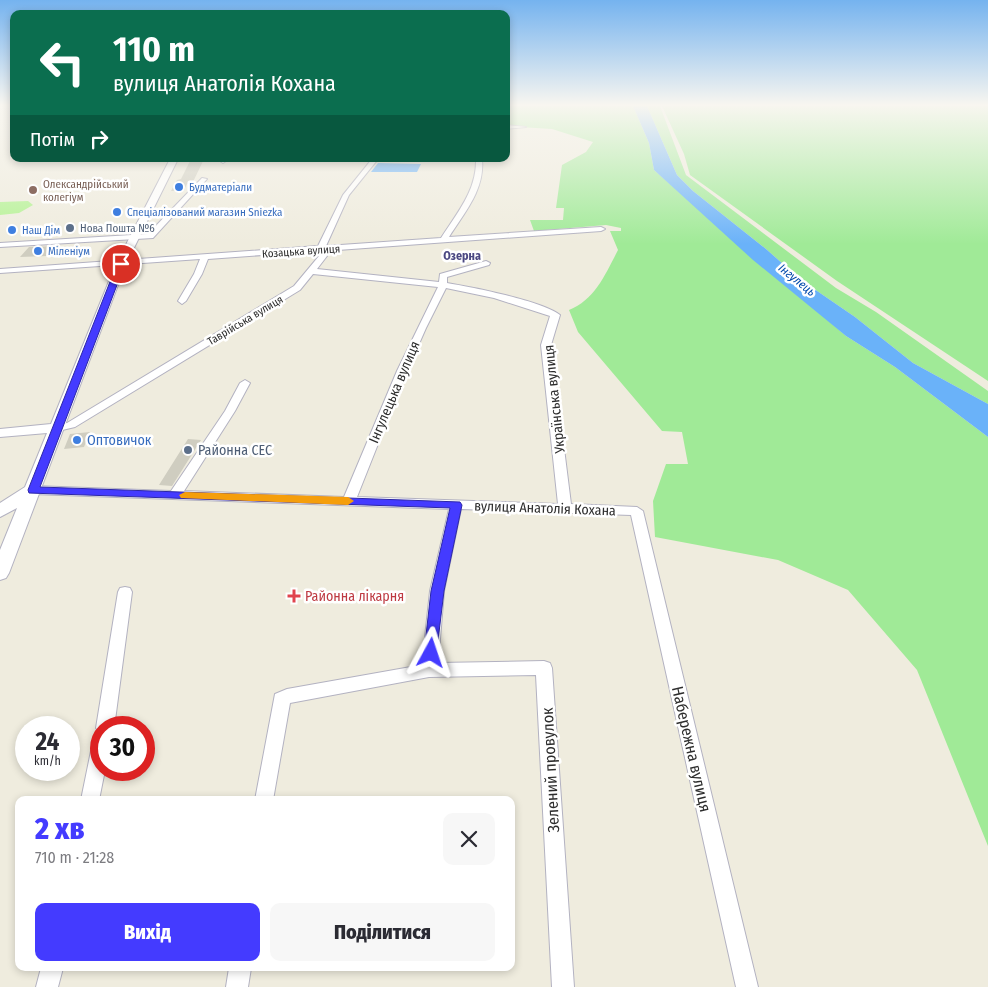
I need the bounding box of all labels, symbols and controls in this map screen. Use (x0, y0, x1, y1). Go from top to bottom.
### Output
text: 110 m (113, 28, 195, 70)
icon: left (30, 30, 95, 95)
text: вулиця Анатолія Кохана (113, 70, 336, 97)
icon: right (85, 125, 113, 153)
text: Потім (30, 128, 75, 151)
place label: Олександрійський колегіум (43, 178, 129, 204)
marker: Будматеріали (173, 181, 185, 193)
place label: Будматеріали (189, 181, 252, 194)
marker: Олександрійський колегіум (27, 184, 39, 196)
marker: Спеціалізований магазин Sniezka (111, 206, 123, 218)
place label: Спеціалізований магазин Sniezka (127, 206, 282, 219)
marker: Нова Пошта №6 (64, 222, 76, 234)
place label: Нова Пошта №6 (80, 222, 155, 235)
marker: Наш Дім (6, 224, 18, 236)
place label: Наш Дім (22, 224, 60, 237)
street label: Козацька вулиця (262, 242, 341, 261)
pin (100, 243, 142, 285)
marker: Міленіум (32, 245, 44, 257)
place label: Міленіум (48, 245, 90, 258)
district label: Озерна (443, 249, 481, 263)
icon: arrive (107, 250, 135, 278)
water label: Інгулець (776, 261, 819, 299)
street label: Таврійська вулиця (205, 293, 285, 348)
street label: Інгулецька вулиця (365, 339, 424, 446)
street label: Українська вулиця (540, 344, 569, 455)
place label: Оптовичок (87, 432, 152, 449)
marker: Оптовичок (71, 434, 83, 446)
place label: Районна СЕС (198, 442, 272, 459)
marker: Районна СЕС (182, 444, 194, 456)
street label: вулиця Анатолія Кохана (474, 498, 616, 519)
place label: Районна лікарня (305, 588, 404, 605)
marker: Районна лікарня (287, 589, 301, 603)
position arrow (404, 626, 456, 678)
street label: Набережна вулиця (668, 684, 715, 814)
street label: Зелений провулок (538, 706, 563, 833)
speed limit sign: 30 (90, 716, 155, 781)
text: 24 (36, 727, 59, 757)
text: km/h (34, 754, 61, 768)
text: 2 хв (35, 811, 85, 847)
button: close (443, 813, 495, 865)
text: 710 m · 21:28 (35, 848, 114, 867)
button: Вихід (35, 903, 260, 961)
button: Поділитися (270, 903, 495, 961)

